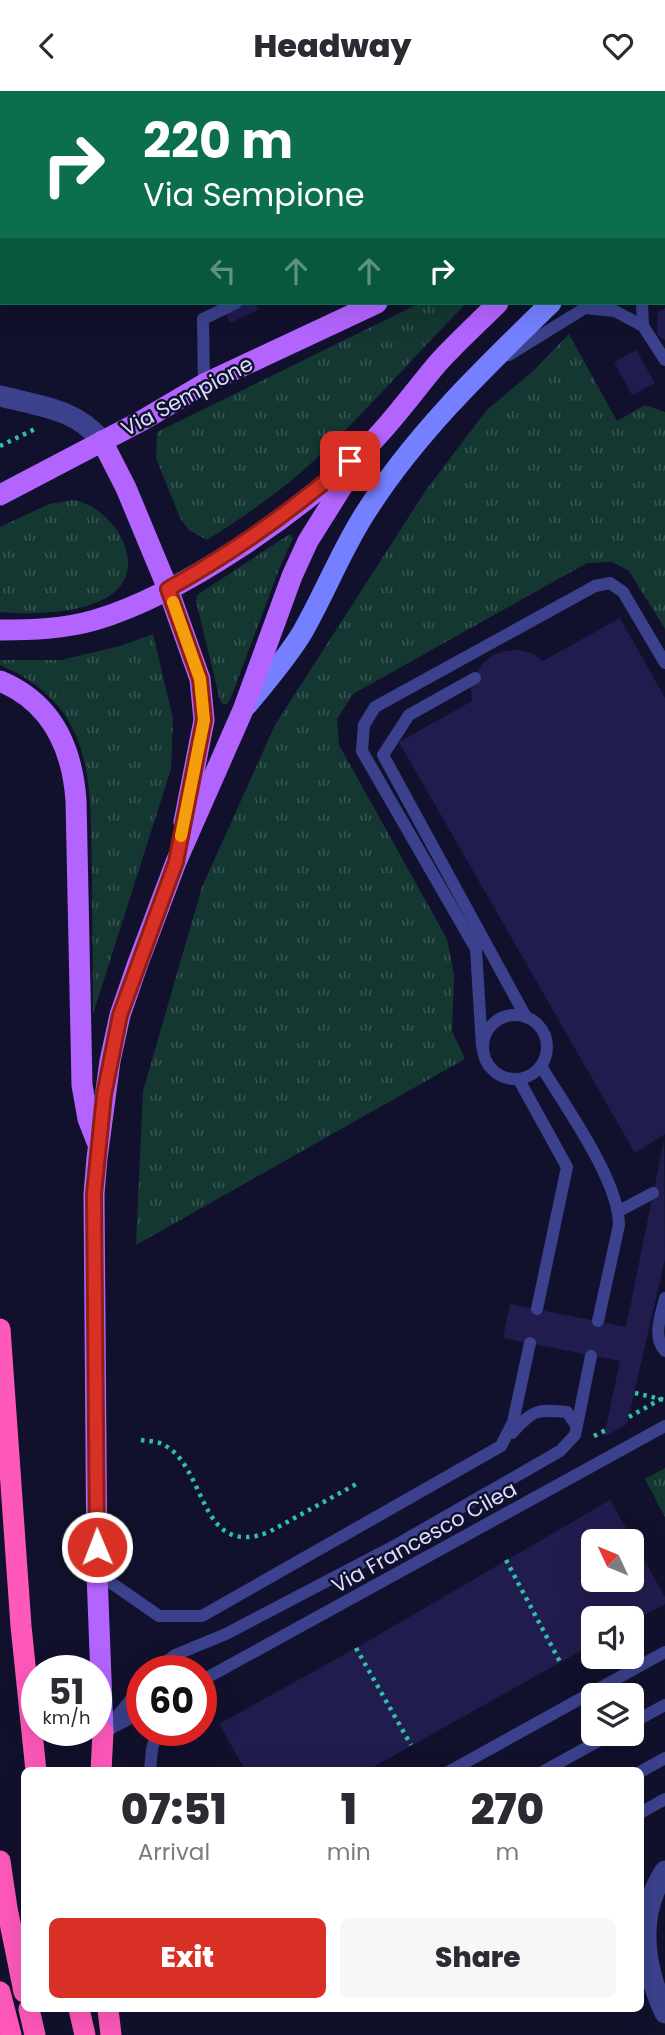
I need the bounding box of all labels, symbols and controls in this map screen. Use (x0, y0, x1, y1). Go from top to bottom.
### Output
text: Headway (253, 23, 412, 68)
icon: back (28, 27, 66, 65)
icon: heart (599, 27, 637, 65)
text: 220 m (143, 107, 293, 175)
icon: right (28, 119, 119, 210)
text: Via Sempione (143, 172, 365, 217)
icon: left (204, 252, 242, 290)
icon: ahead (277, 252, 315, 290)
icon: ahead (350, 252, 388, 290)
icon: right (423, 252, 461, 290)
street label: Via Sempione (116, 349, 258, 443)
pin (320, 431, 380, 491)
icon: arrive (331, 442, 369, 480)
street label: Via Francesco Cilea (326, 1474, 522, 1600)
position arrow (60, 1510, 134, 1584)
north arrow (581, 1529, 644, 1593)
map controls (581, 1529, 644, 1746)
button: sound (581, 1606, 644, 1669)
speed limit sign: 60 (126, 1655, 217, 1746)
text: 51 (49, 1667, 84, 1716)
button: layers (581, 1683, 644, 1746)
text: km/h (43, 1705, 90, 1730)
text: 07:51 (121, 1780, 227, 1839)
text: 1 (341, 1780, 357, 1839)
text: 270 (471, 1780, 544, 1839)
text: Arrival (138, 1836, 210, 1868)
text: min (327, 1836, 371, 1868)
text: m (496, 1836, 519, 1868)
button: Exit (49, 1918, 326, 1998)
button: Share (340, 1918, 616, 1998)

